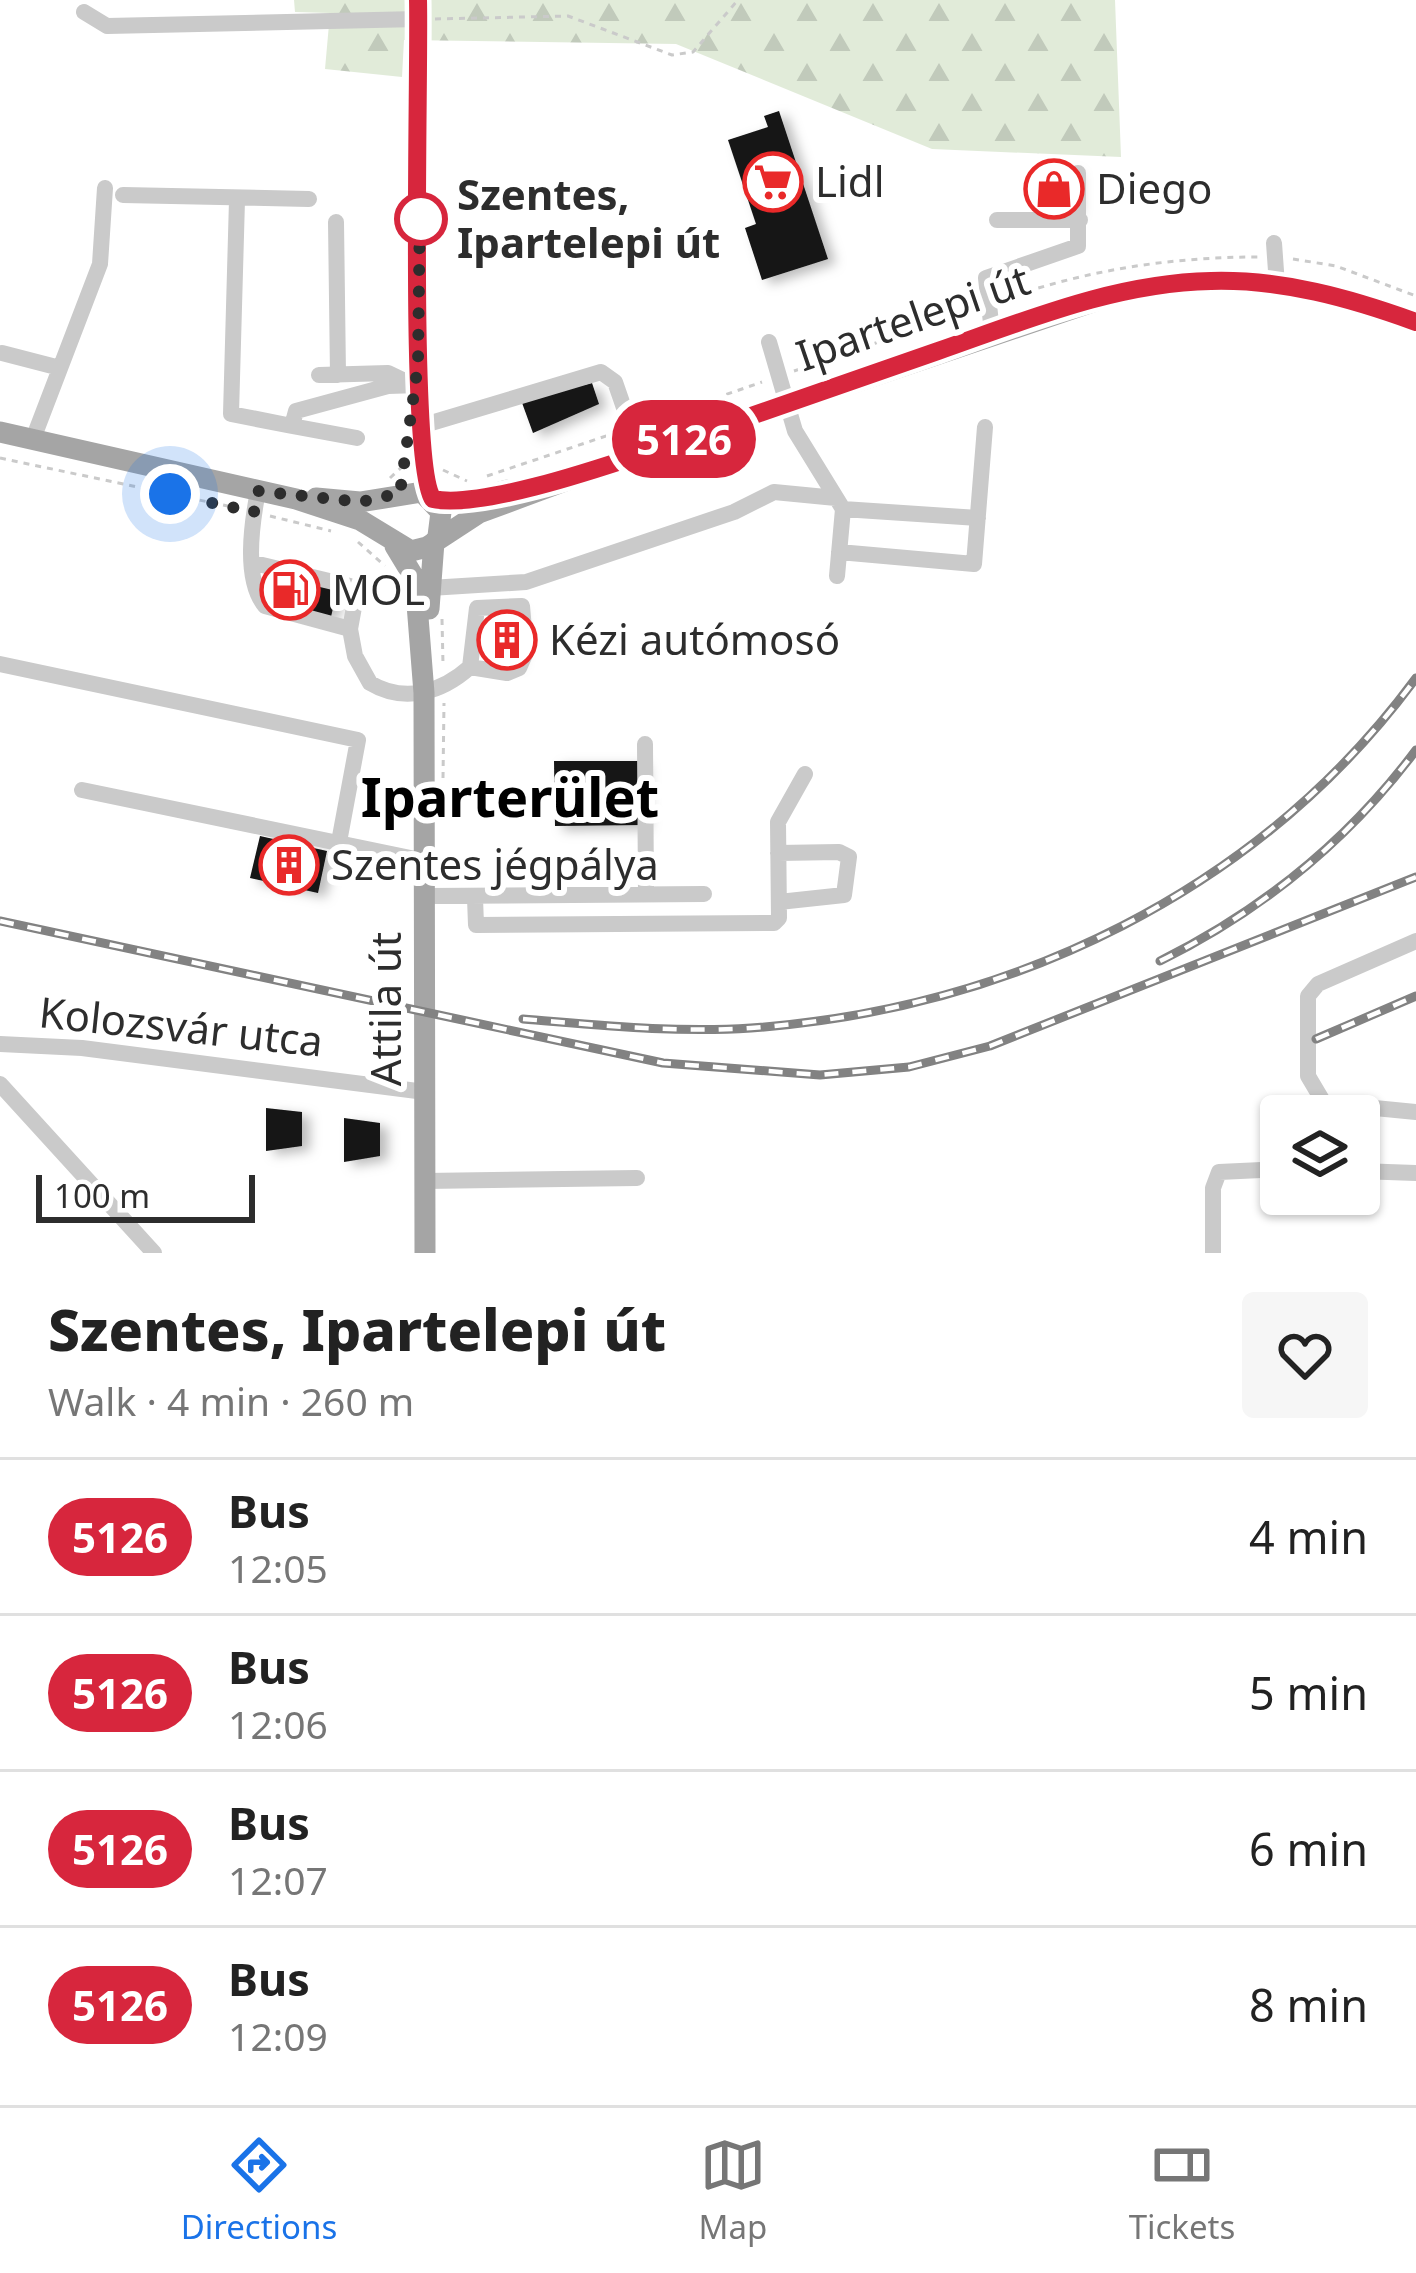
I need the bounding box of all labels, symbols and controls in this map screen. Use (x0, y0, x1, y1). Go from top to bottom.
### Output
supermarket icon: Lidl (742, 151, 804, 213)
place label: Lidl (815, 152, 885, 209)
shop icon: Diego (1023, 158, 1085, 220)
place label: Diego (1096, 159, 1212, 216)
place label: Szentes, Ipartelepi út (457, 165, 720, 270)
marker: Szentes, Ipartelepi út (396, 194, 446, 244)
street label: Ipartelepi út (788, 250, 1037, 383)
line badge: 5126 (600, 400, 768, 478)
text: 5126 (636, 410, 732, 467)
your location (140, 464, 200, 524)
fuel station icon: MOL (259, 559, 321, 621)
place label: MOL (332, 560, 425, 617)
building icon: Kézi autómosó (476, 609, 538, 671)
place label: Kézi autómosó (549, 610, 840, 667)
district label: Iparterület (361, 759, 659, 833)
building icon: Szentes jégpálya (258, 834, 320, 896)
place label: Szentes jégpálya (331, 835, 659, 892)
street label: Attila út (356, 932, 413, 1086)
street label: Kolozsvár utca (36, 982, 326, 1069)
map controls (1260, 1095, 1380, 1215)
button: layers (1260, 1095, 1380, 1215)
scale bar (36, 1169, 255, 1222)
text: 100 m (54, 1173, 150, 1218)
text: Szentes, Ipartelepi út (48, 1290, 666, 1368)
button: heart (1242, 1292, 1368, 1418)
text: Walk · 4 min · 260 m (48, 1374, 414, 1427)
text: Bus (228, 1480, 310, 1541)
text: 4 min (1249, 1506, 1368, 1567)
text: 5126 (72, 1508, 168, 1565)
text: 12:05 (228, 1541, 328, 1594)
text: Bus (228, 1636, 310, 1697)
text: 5 min (1249, 1662, 1368, 1723)
text: 5126 (72, 1664, 168, 1721)
text: 12:06 (228, 1697, 328, 1750)
text: Bus (228, 1792, 310, 1853)
text: 6 min (1249, 1818, 1368, 1879)
text: 5126 (72, 1820, 168, 1877)
text: 12:07 (228, 1853, 328, 1906)
text: Bus (228, 1948, 310, 2009)
text: 8 min (1249, 1974, 1368, 2035)
text: 5126 (72, 1976, 168, 2033)
text: 12:09 (228, 2009, 328, 2062)
tab: Directions (181, 2132, 337, 2249)
tab: Map (699, 2132, 767, 2249)
tab: Tickets (1129, 2132, 1235, 2249)

